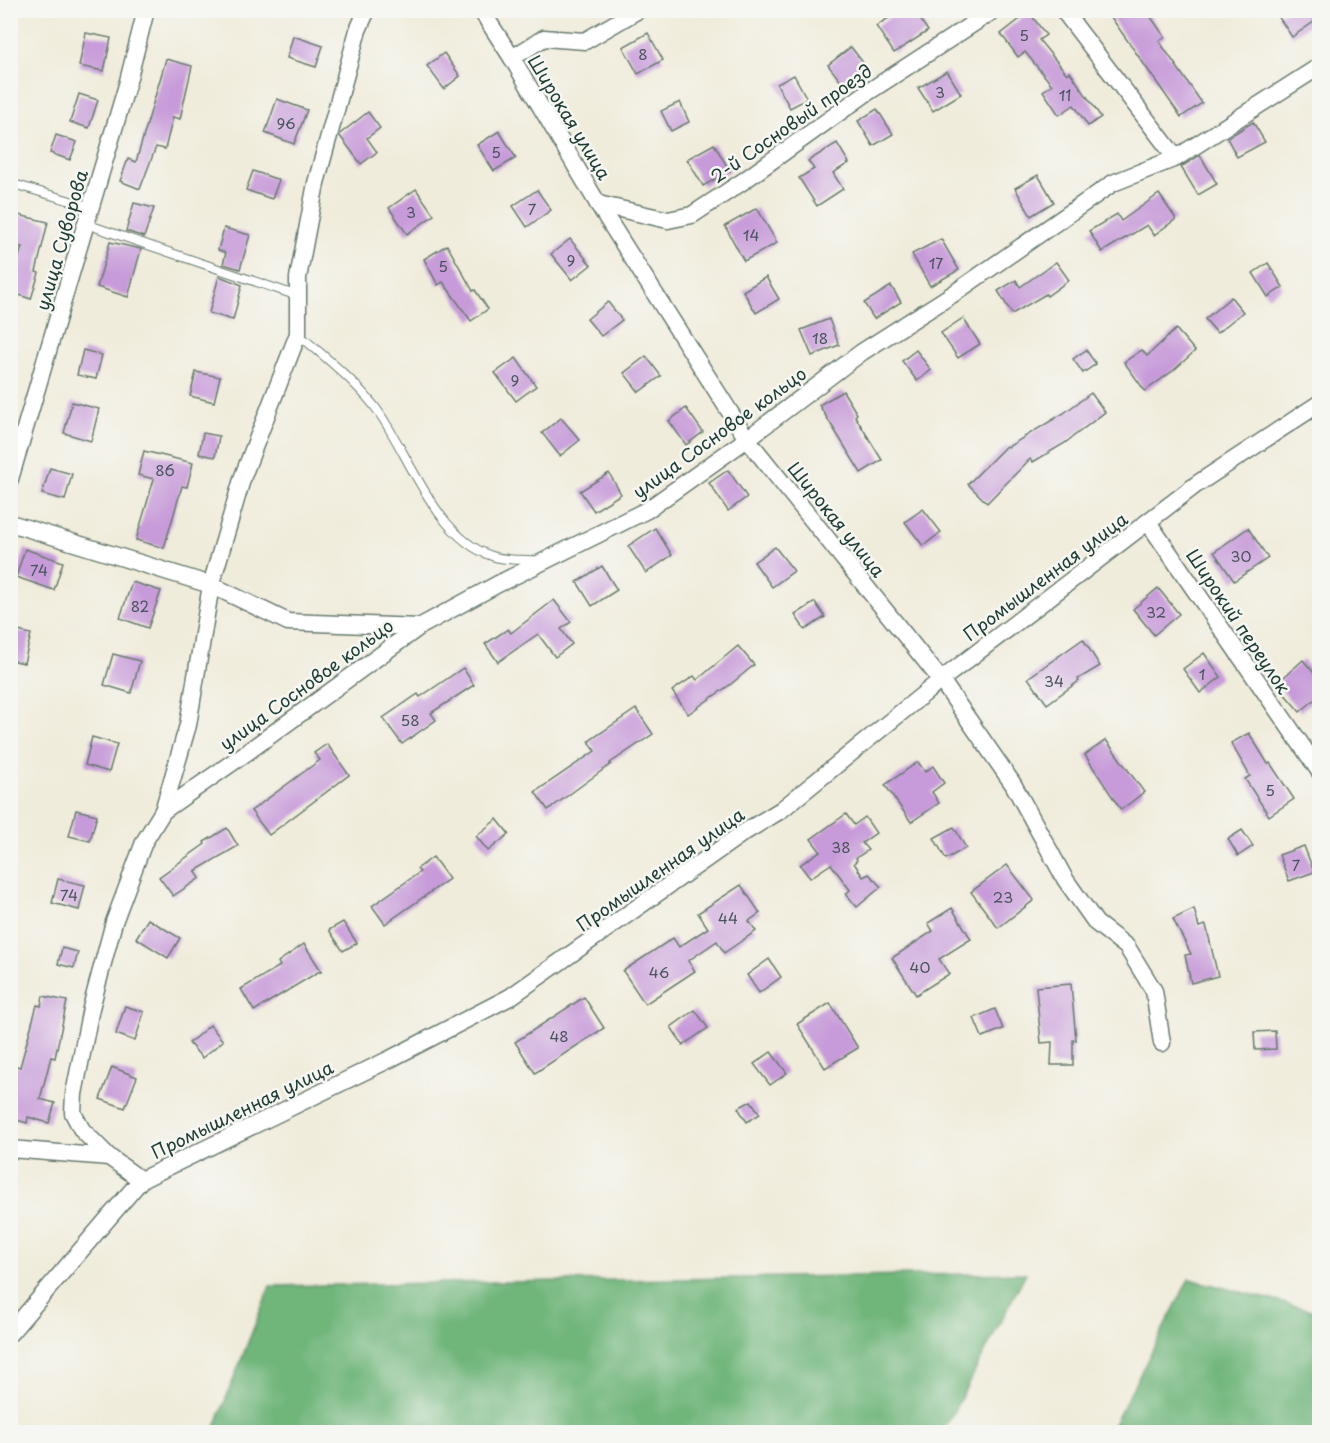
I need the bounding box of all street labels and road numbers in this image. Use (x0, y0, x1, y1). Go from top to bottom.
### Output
street label: Широкая улица (522, 49, 618, 185)
street label: 2-й Сосновый проезд (705, 57, 877, 189)
street label: улица Суворова (28, 166, 94, 314)
street label: улица Сосновое кольцо (626, 360, 812, 504)
street label: Широкая улица (782, 455, 892, 583)
street label: Промышленная улица (957, 505, 1133, 647)
street label: Широкий переулок (1180, 543, 1298, 699)
street label: улица Сосновое кольцо (213, 612, 399, 756)
street label: Промышленная улица (570, 800, 750, 937)
street label: Промышленная улица (146, 1053, 338, 1165)

